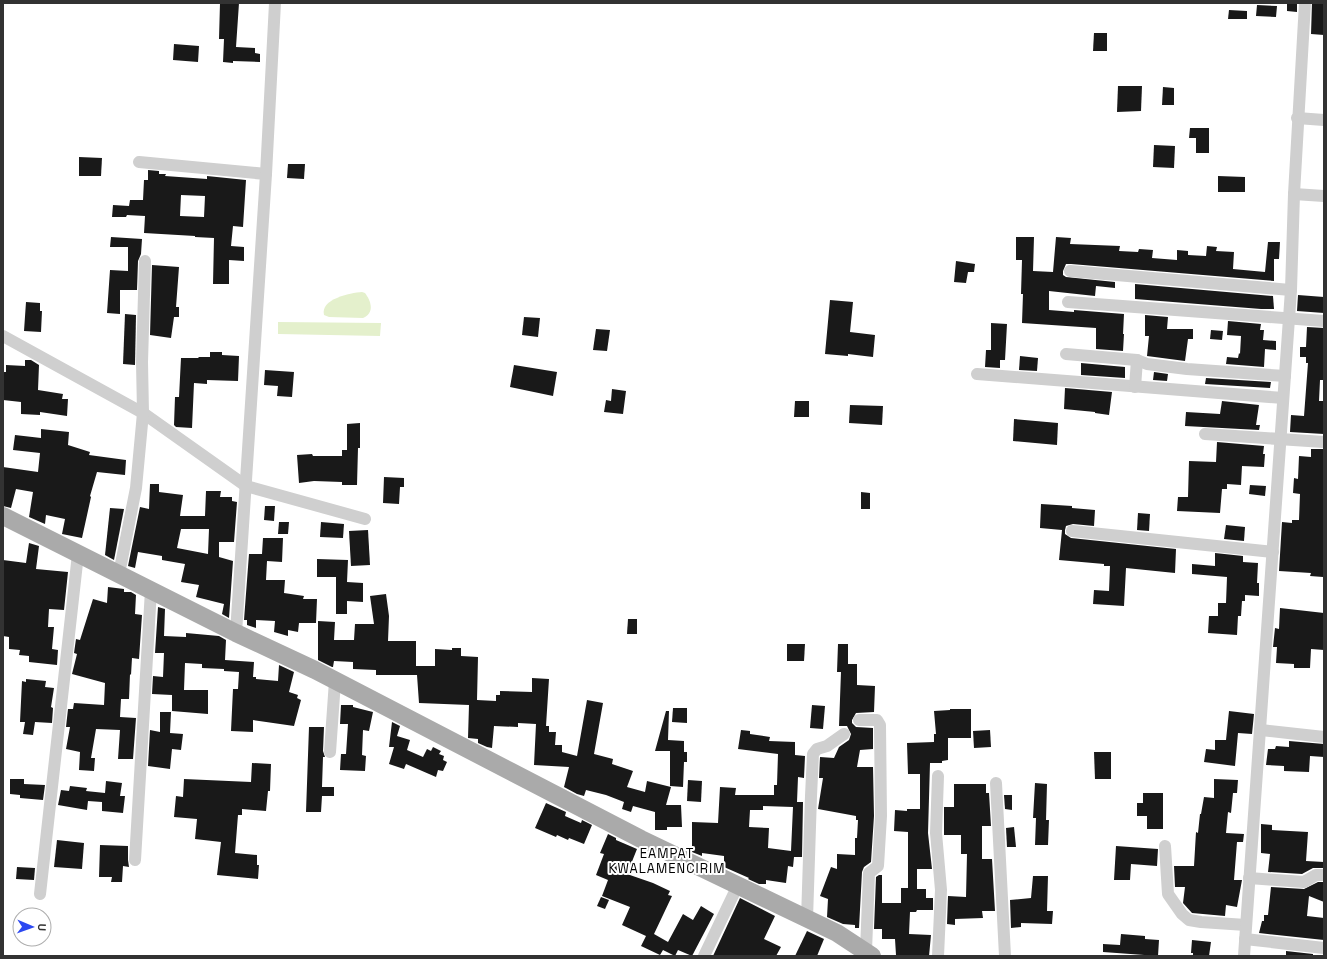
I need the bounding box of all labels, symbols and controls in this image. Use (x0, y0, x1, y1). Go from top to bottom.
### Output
district label: EAMPAT KWALAMENCIRIM (609, 845, 725, 877)
north arrow (12, 907, 52, 947)
text: U (35, 923, 49, 931)

